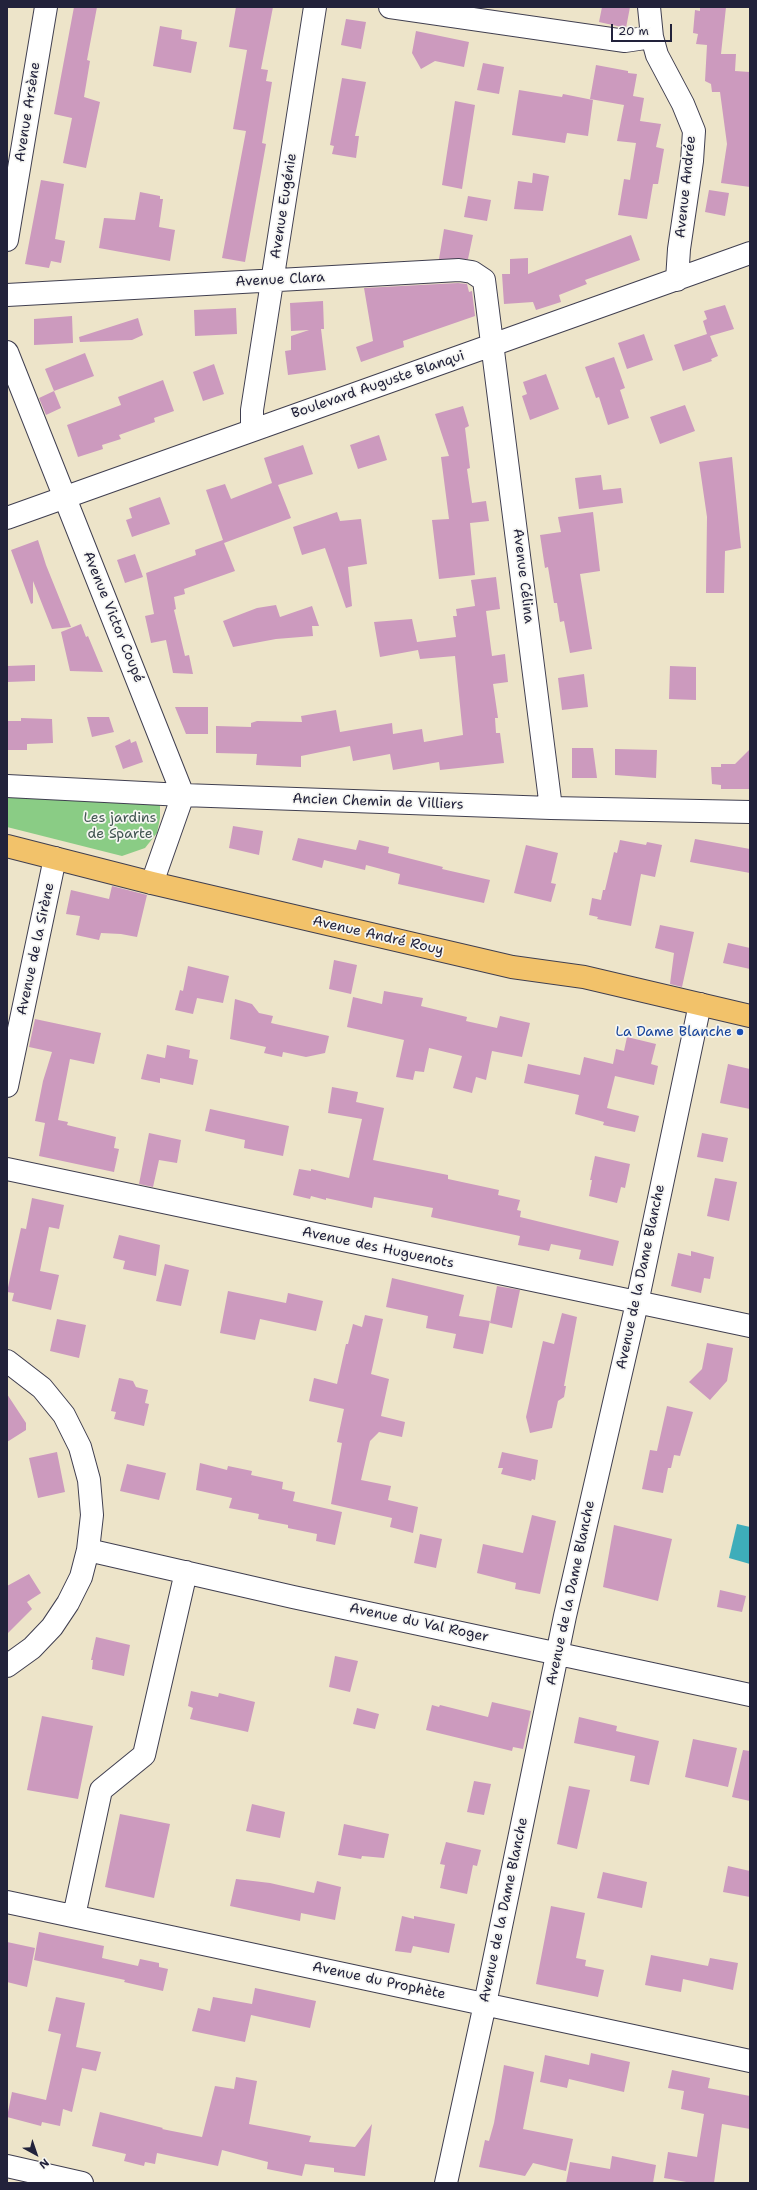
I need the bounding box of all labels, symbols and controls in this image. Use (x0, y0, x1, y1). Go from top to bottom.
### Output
scale bar (613, 16, 674, 42)
text: 20 m (618, 23, 649, 39)
street label: Avenue Arsène (12, 61, 44, 163)
street label: Avenue Andrée (672, 135, 700, 239)
street label: Avenue Eugénie (267, 152, 301, 260)
street label: Avenue Clara (235, 269, 325, 291)
street label: Boulevard Auguste Blanqui (289, 347, 467, 423)
street label: Avenue Célina (509, 528, 537, 624)
street label: Avenue Victor Coupé (79, 549, 147, 685)
street label: Ancien Chemin de Villiers (292, 791, 464, 813)
park label: Les jardins de Sparte (83, 810, 157, 842)
street label: Avenue de la Sirène (14, 881, 58, 1017)
street label: Avenue André Rouy (311, 913, 445, 959)
place label: La Dame Blanche (615, 1024, 732, 1040)
marker: La Dame Blanche (735, 1027, 745, 1037)
street label: Avenue de la Dame Blanche (613, 1183, 669, 1371)
street label: Avenue des Huguenots (301, 1224, 455, 1272)
street label: Avenue de la Dame Blanche (543, 1499, 599, 1687)
street label: Avenue du Val Roger (348, 1600, 490, 1646)
street label: Avenue de la Dame Blanche (476, 1816, 532, 2004)
street label: Avenue du Prophète (311, 1959, 447, 2003)
north arrow (16, 2134, 56, 2174)
text: N (36, 2155, 52, 2172)

